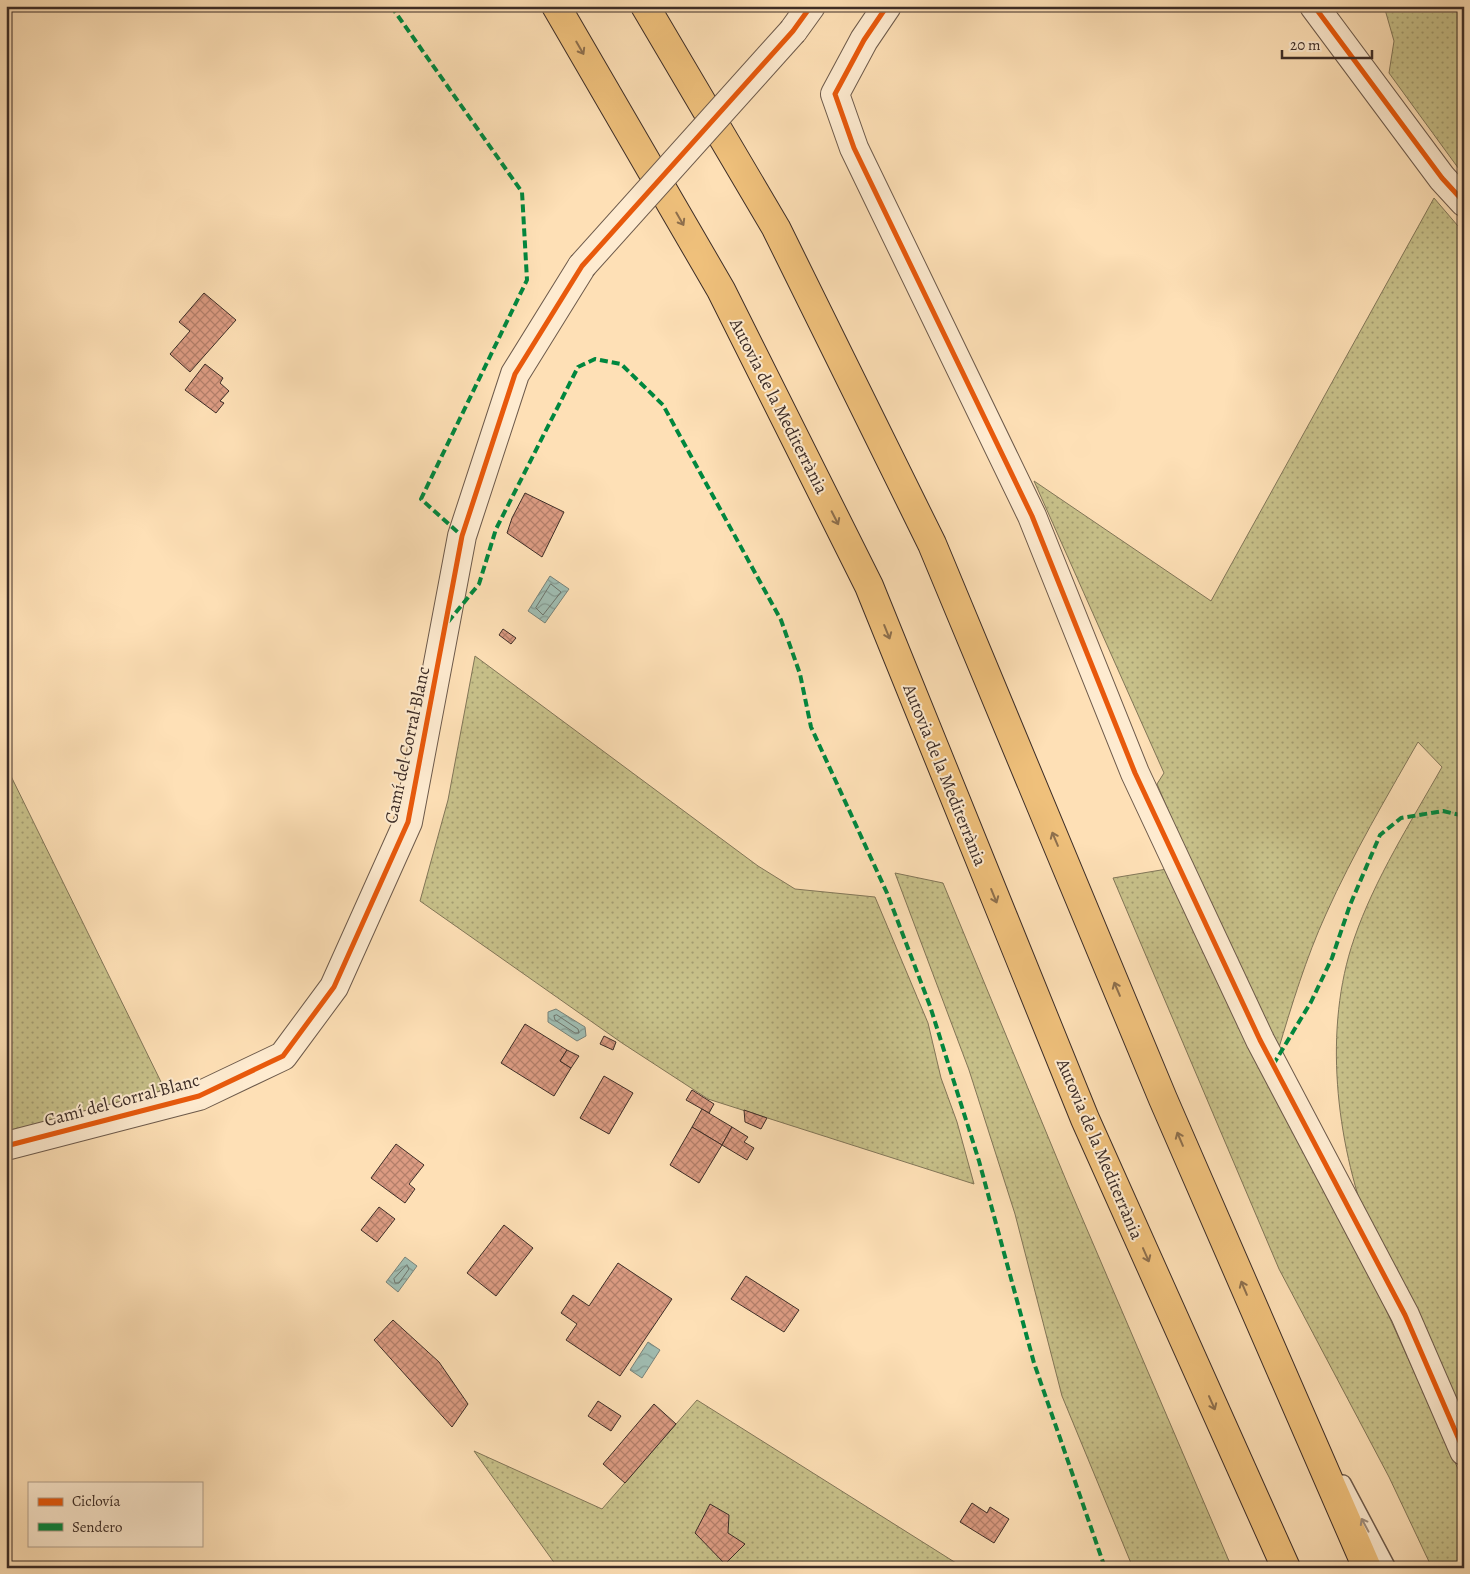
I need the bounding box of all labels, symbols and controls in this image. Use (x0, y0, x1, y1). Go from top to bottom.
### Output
scale bar (1282, 28, 1372, 60)
text: 20 m (1290, 35, 1321, 55)
one-way arrow (576, 41, 586, 55)
one-way arrow (675, 211, 685, 226)
street label: Autovia de la Mediterrània (724, 313, 834, 499)
one-way arrow (830, 511, 840, 526)
one-way arrow (884, 624, 893, 639)
street label: Camí del Corral Blanc (379, 664, 435, 826)
street label: Autovia de la Mediterrània (897, 680, 993, 870)
one-way arrow (1049, 832, 1059, 847)
one-way arrow (990, 888, 1000, 903)
one-way arrow (1111, 982, 1121, 997)
street label: Autovia de la Mediterrània (1051, 1054, 1149, 1244)
street label: Camí del Corral Blanc (42, 1068, 202, 1132)
one-way arrow (1174, 1132, 1184, 1147)
one-way arrow (1141, 1247, 1151, 1262)
one-way arrow (1239, 1281, 1248, 1296)
one-way arrow (1208, 1395, 1218, 1410)
legend (28, 1482, 202, 1546)
text: Ciclovía (72, 1491, 120, 1511)
text: Sendero (72, 1517, 122, 1537)
one-way arrow (1360, 1518, 1370, 1532)

